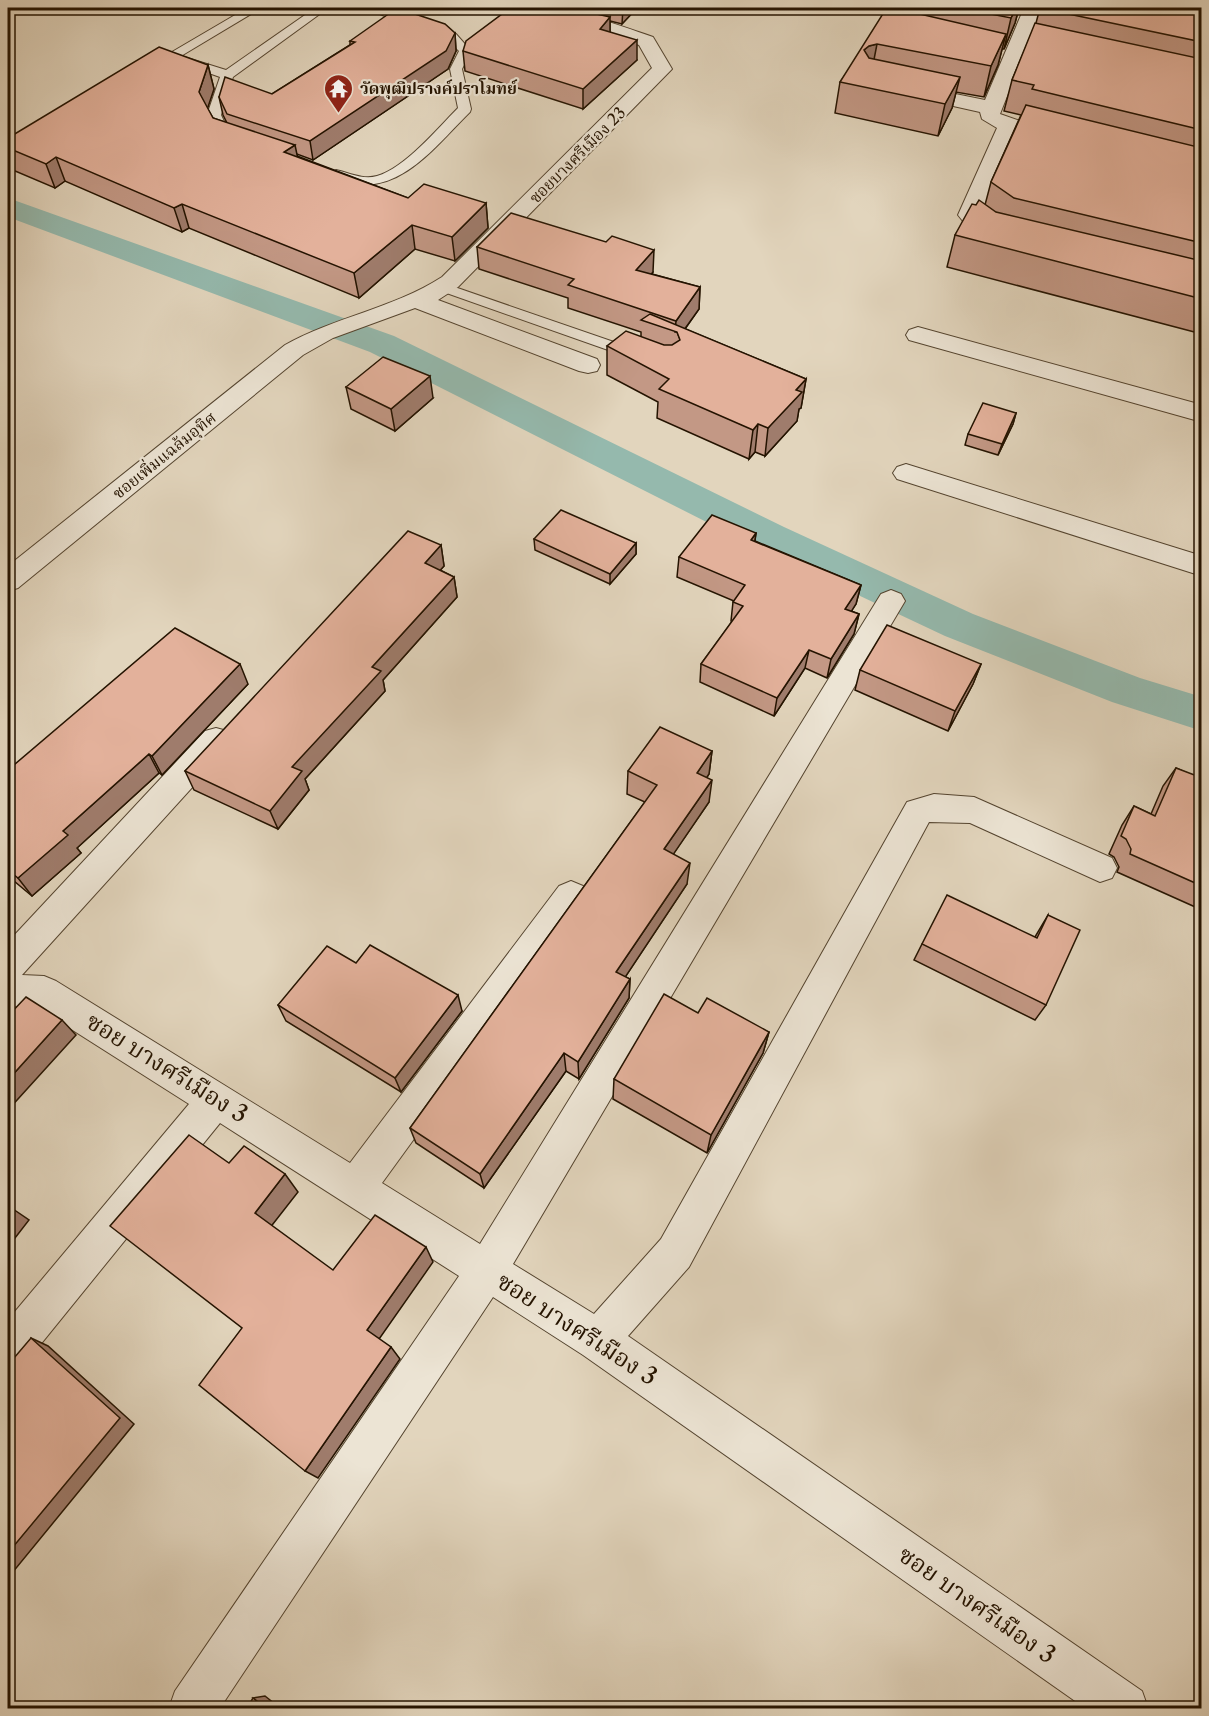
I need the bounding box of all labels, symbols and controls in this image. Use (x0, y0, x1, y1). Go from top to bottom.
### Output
temple icon: วัดพุฒิปรางค์ปราโมทย์ (323, 72, 355, 114)
place label: วัดพุฒิปรางค์ปราโมทย์ (360, 78, 518, 100)
street label: ซอยบางศรีเมือง 23 (525, 103, 629, 207)
street label: ซอยเพิ่มแฉล้มอุทิศ (108, 407, 221, 504)
street label: ซอย บางศรีเมือง 3 (81, 1006, 253, 1129)
street label: ซอย บางศรีเมือง 3 (492, 1266, 663, 1391)
street label: ซอย บางศรีเมือง 3 (893, 1540, 1061, 1670)

